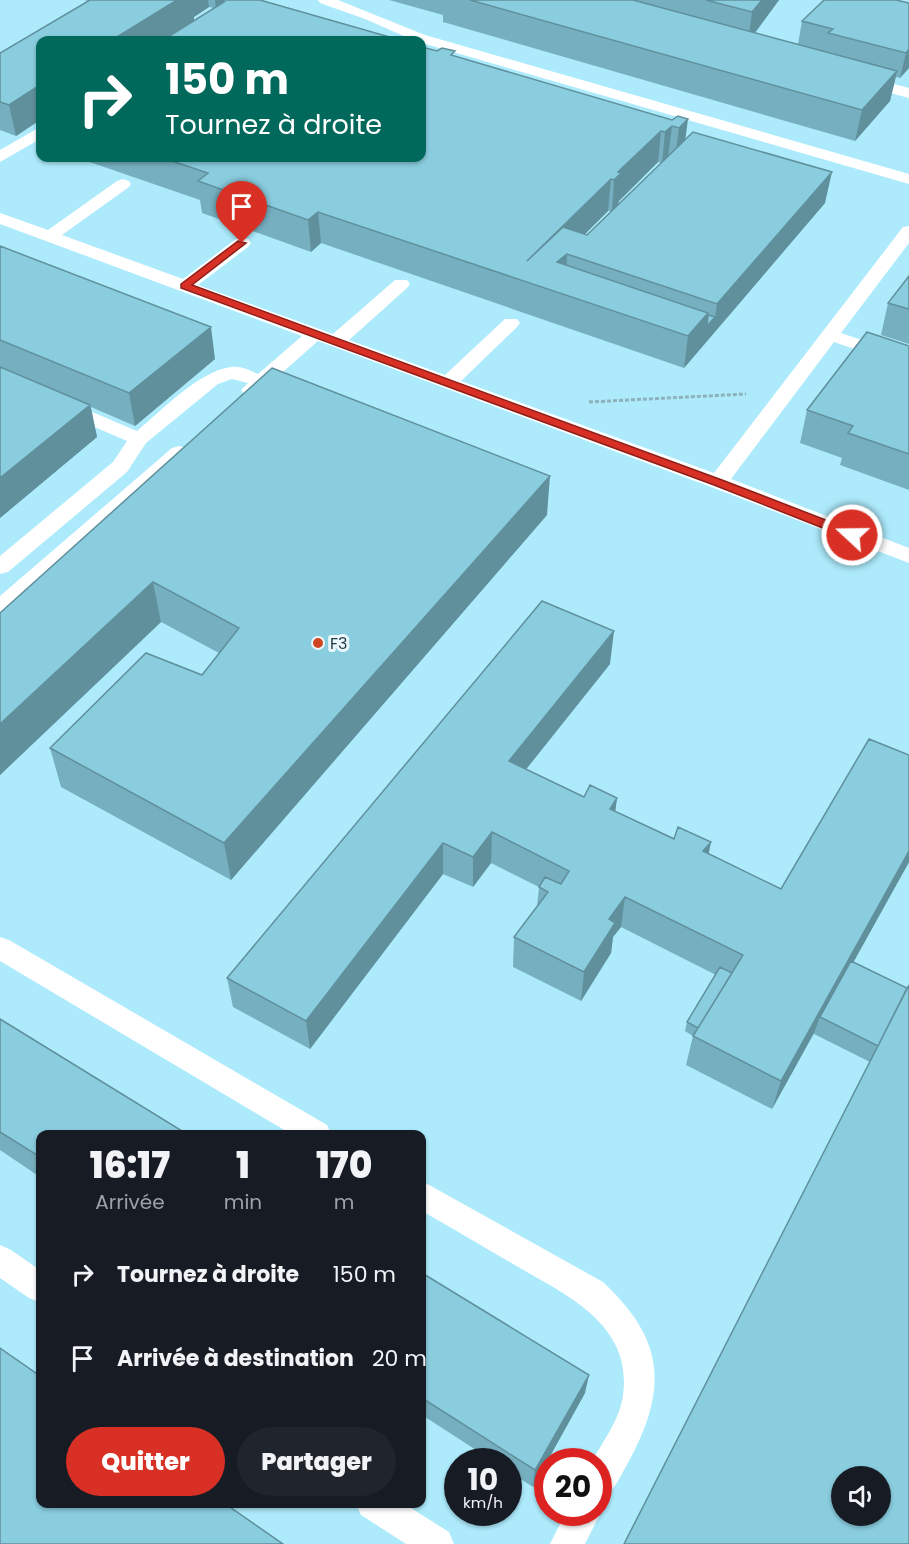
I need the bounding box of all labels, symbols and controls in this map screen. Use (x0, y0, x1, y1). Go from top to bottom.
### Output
text: 150 m (165, 50, 289, 109)
icon: right (66, 60, 144, 138)
text: Tournez à droite (165, 106, 382, 143)
pin (216, 181, 267, 243)
icon: arrive (225, 190, 258, 223)
position arrow (820, 503, 884, 567)
place label: F3 (330, 632, 348, 655)
marker: F3 (311, 636, 325, 650)
text: 16:17 (90, 1140, 170, 1191)
text: 1 (236, 1140, 250, 1191)
text: 170 (316, 1140, 372, 1191)
text: Arrivée (95, 1188, 165, 1216)
text: min (224, 1188, 262, 1216)
text: m (334, 1188, 354, 1216)
icon: right (66, 1258, 99, 1291)
text: Tournez à droite (117, 1259, 299, 1290)
text: 150 m (333, 1259, 396, 1290)
icon: arrive (66, 1342, 99, 1375)
text: Arrivée à destination (117, 1343, 354, 1374)
text: 20 m (372, 1343, 427, 1374)
button: Quitter (66, 1427, 225, 1496)
button: Partager (237, 1427, 396, 1496)
speed limit sign: 20 (534, 1448, 612, 1526)
text: 10 (468, 1458, 498, 1501)
map controls (831, 1466, 891, 1526)
button: sound (831, 1466, 891, 1526)
text: km/h (463, 1492, 503, 1513)

